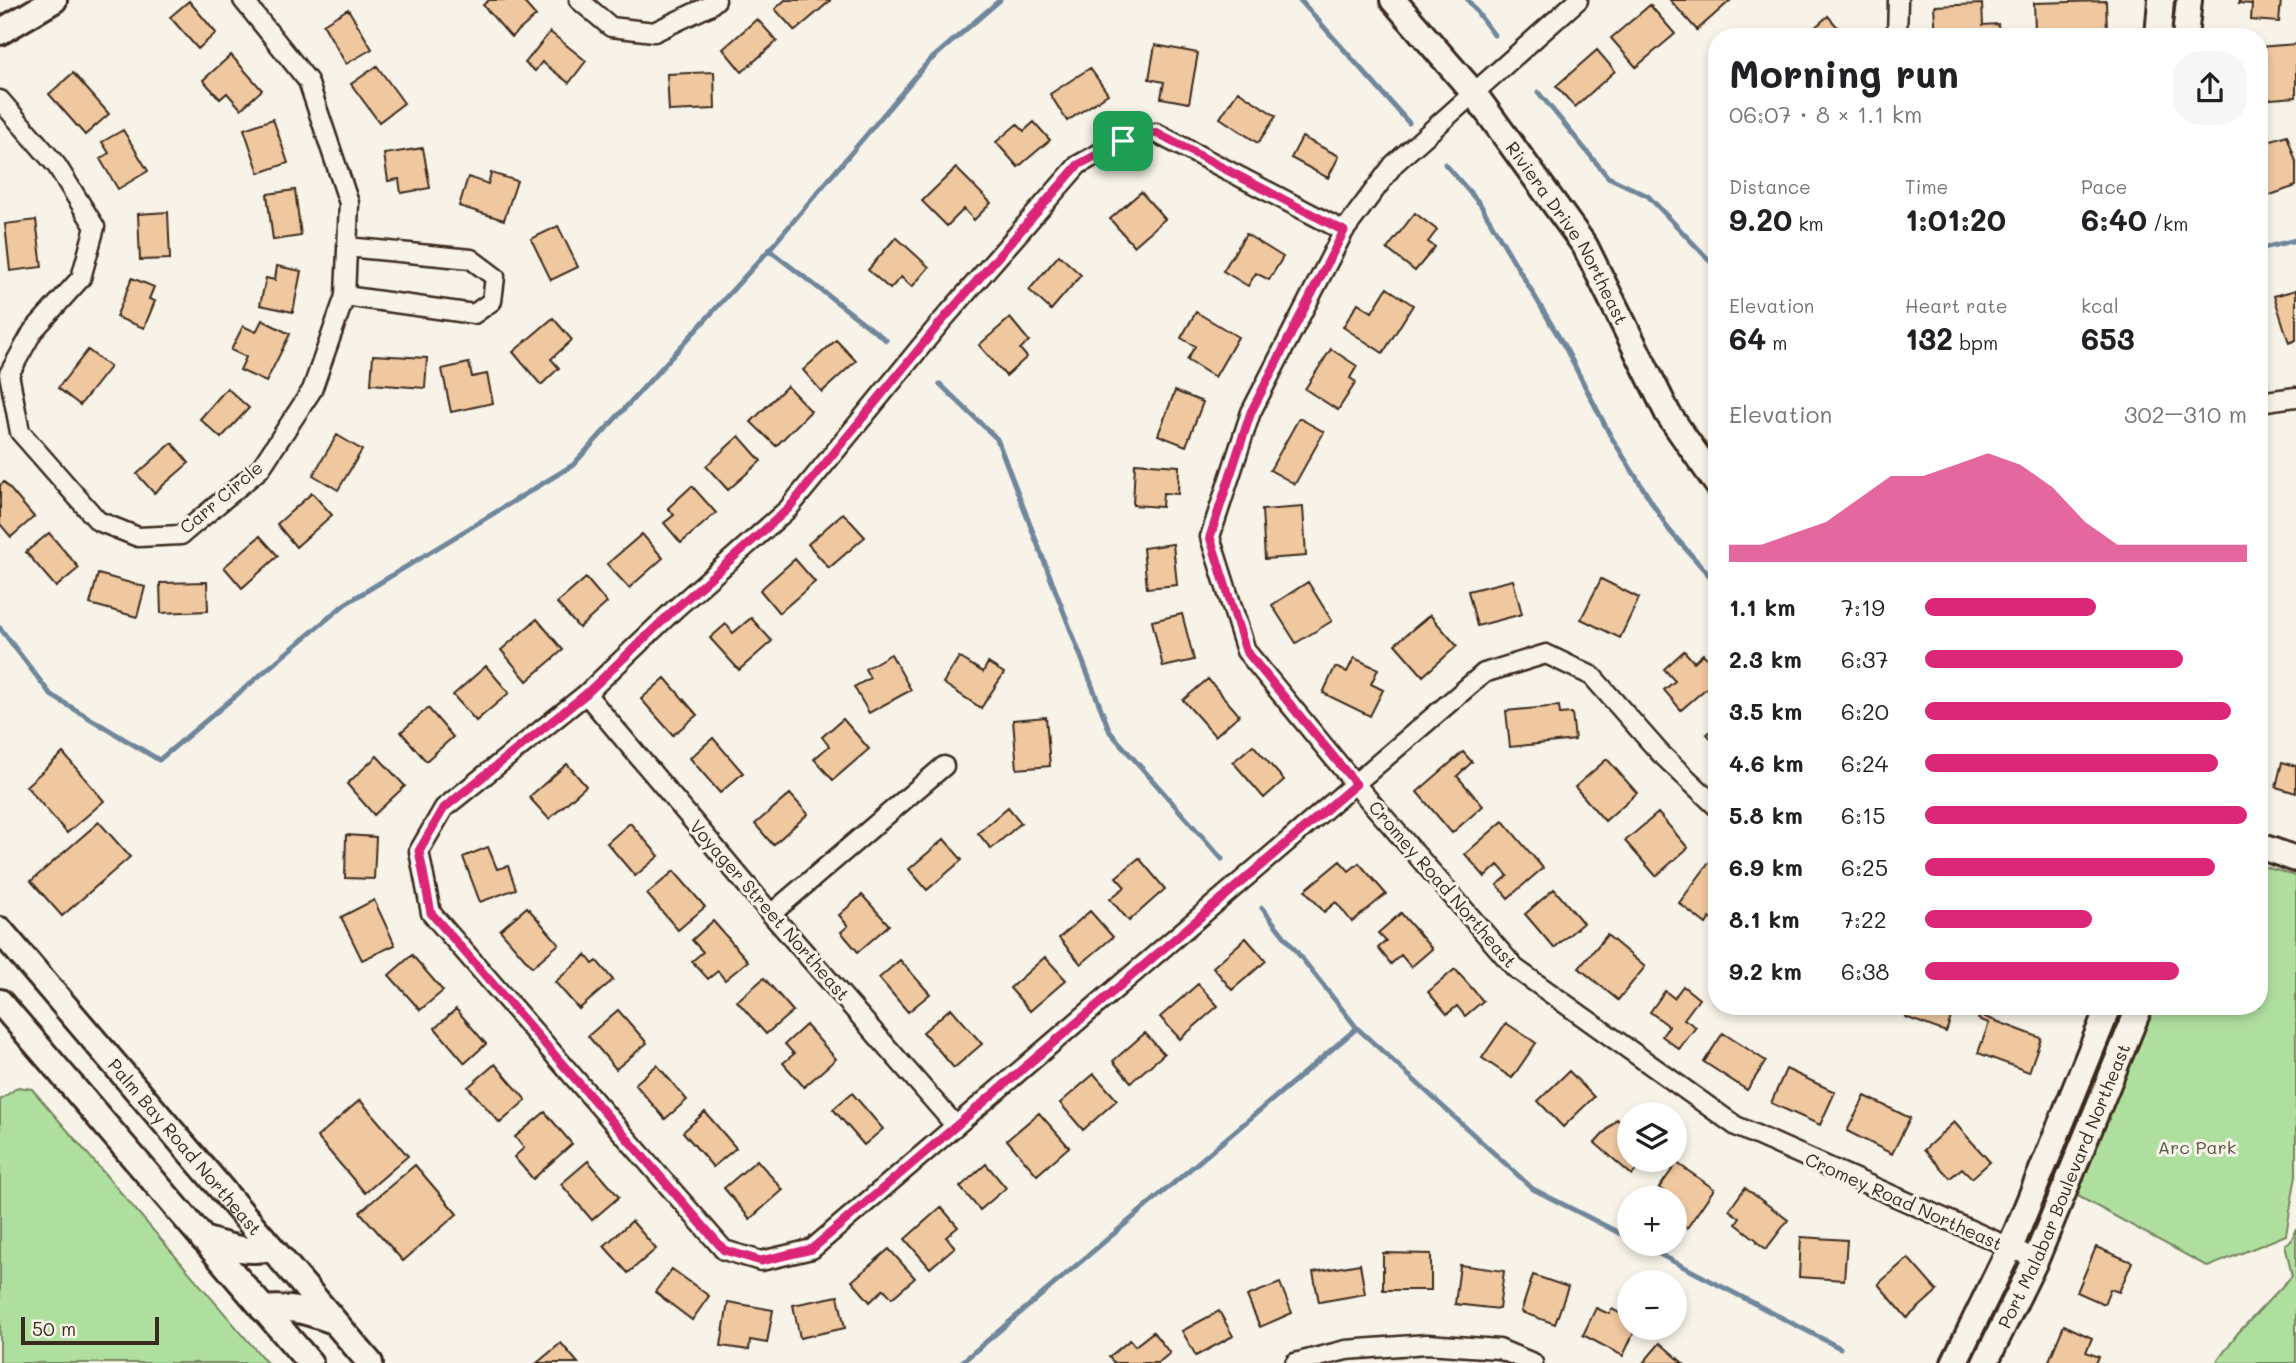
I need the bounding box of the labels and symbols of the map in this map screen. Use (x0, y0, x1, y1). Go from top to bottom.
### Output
pin (1093, 111, 1153, 171)
street label: Riviera Drive Northeast (1501, 136, 1634, 328)
street label: Carr Circle (174, 455, 268, 539)
street label: Cromey Road Northeast (1364, 795, 1522, 973)
street label: Voyager Street Northeast (685, 814, 855, 1006)
street label: Port Malabar Boulevard Northeast (1992, 1040, 2135, 1332)
street label: Palm Bay Road Northeast (103, 1053, 267, 1240)
park label: Arc Park (2158, 1135, 2236, 1159)
street label: Cromey Road Northeast (1801, 1147, 2007, 1255)
scale bar (21, 1314, 159, 1346)

